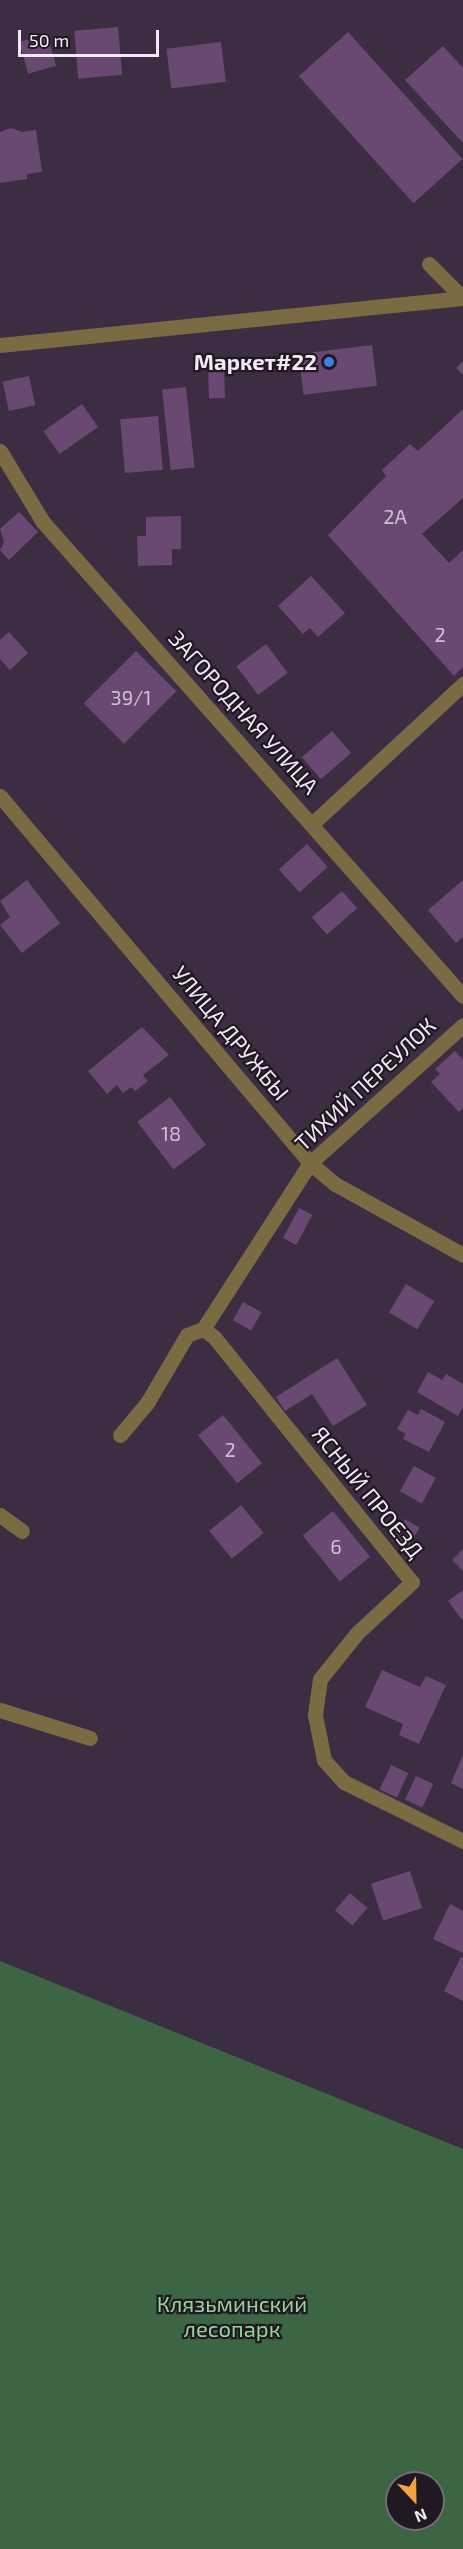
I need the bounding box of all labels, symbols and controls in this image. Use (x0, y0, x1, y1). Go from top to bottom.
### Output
scale bar (21, 18, 162, 56)
text: 50 m (29, 29, 69, 51)
place label: Маркет#22 (194, 349, 317, 375)
marker: Маркет#22 (322, 355, 336, 369)
house number: 2А (383, 504, 407, 528)
house number: 2 (434, 622, 446, 646)
street label: ЗАГОРОДНАЯ УЛИЦА (164, 625, 324, 799)
house number: 39/1 (111, 685, 151, 709)
street label: УЛИЦА ДРУЖБЫ (167, 961, 295, 1105)
street label: ТИХИЙ ПЕРЕУЛОК (289, 1012, 441, 1156)
house number: 18 (161, 1121, 181, 1145)
street label: ЯСНЫЙ ПРОЕЗД (307, 1421, 429, 1563)
house number: 2 (224, 1437, 236, 1461)
house number: 6 (330, 1534, 342, 1558)
park label: Клязьминский лесопарк (157, 2290, 307, 2342)
north arrow (385, 2471, 445, 2531)
text: N (412, 2505, 430, 2527)

